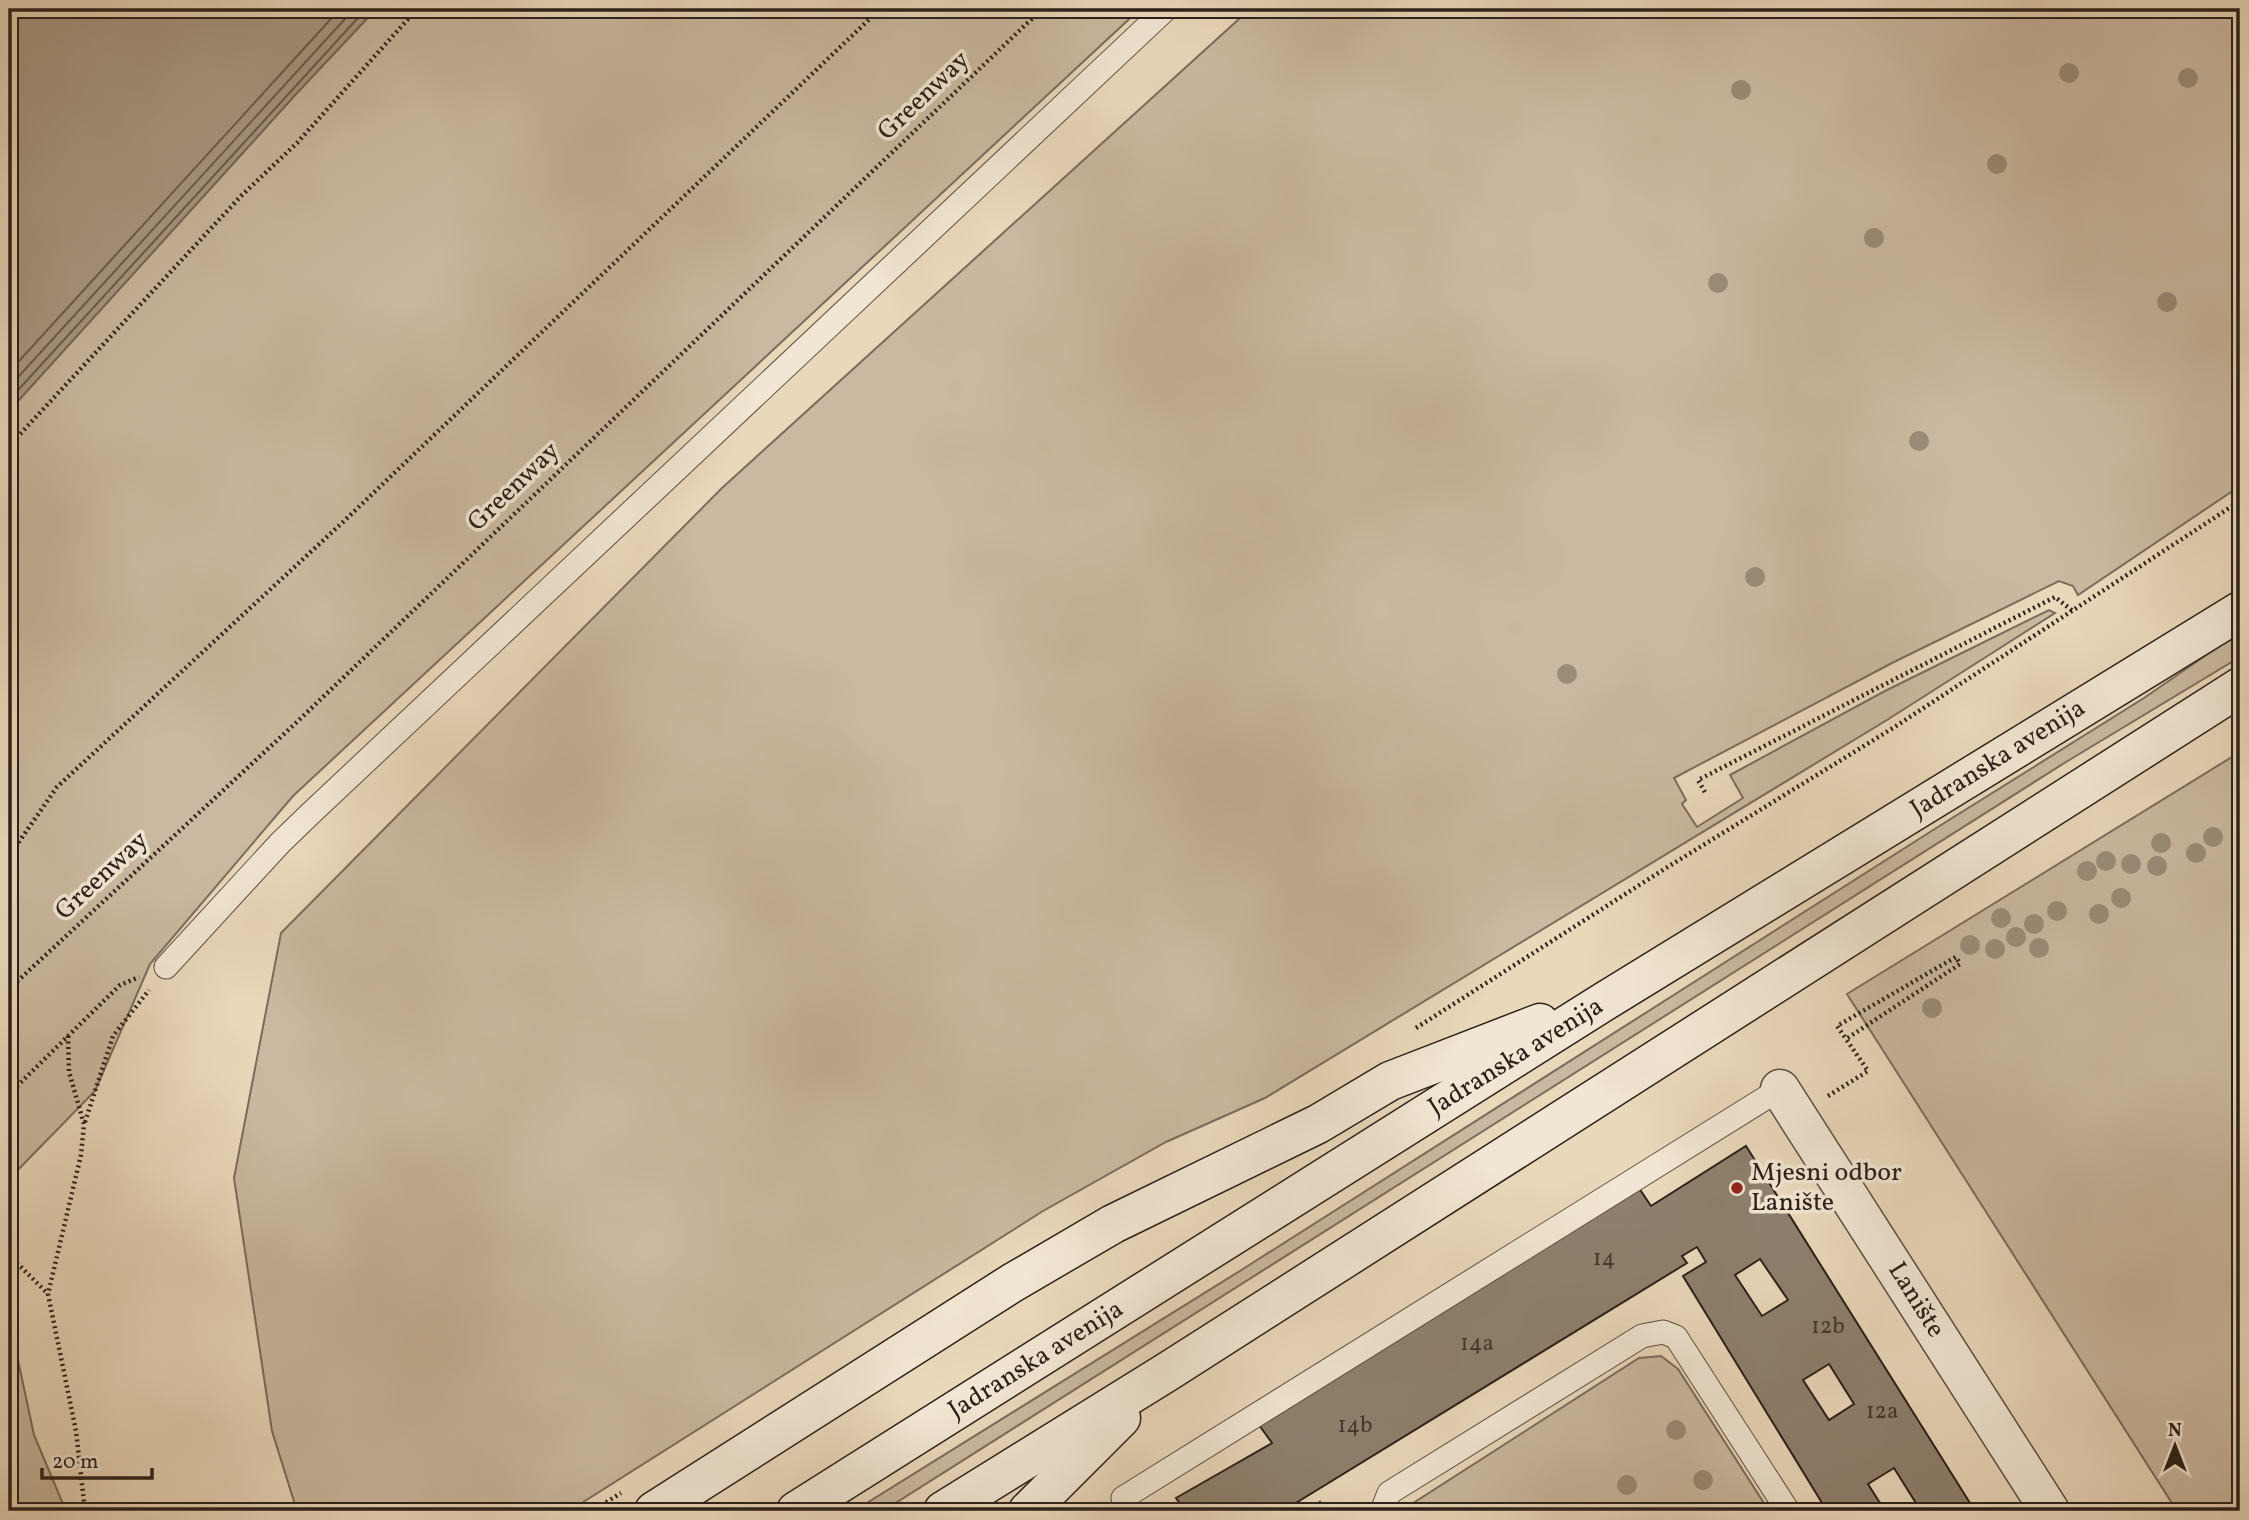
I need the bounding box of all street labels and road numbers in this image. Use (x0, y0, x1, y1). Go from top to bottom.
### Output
street label: Greenway (870, 43, 978, 149)
street label: Greenway (460, 434, 568, 540)
street label: Jadranska avenija (1904, 691, 2092, 827)
street label: Greenway (48, 823, 156, 929)
street label: Jadranska avenija (1422, 989, 1610, 1125)
street label: Lanište (1879, 1255, 1953, 1345)
street label: Jadranska avenija (942, 1292, 1130, 1428)

